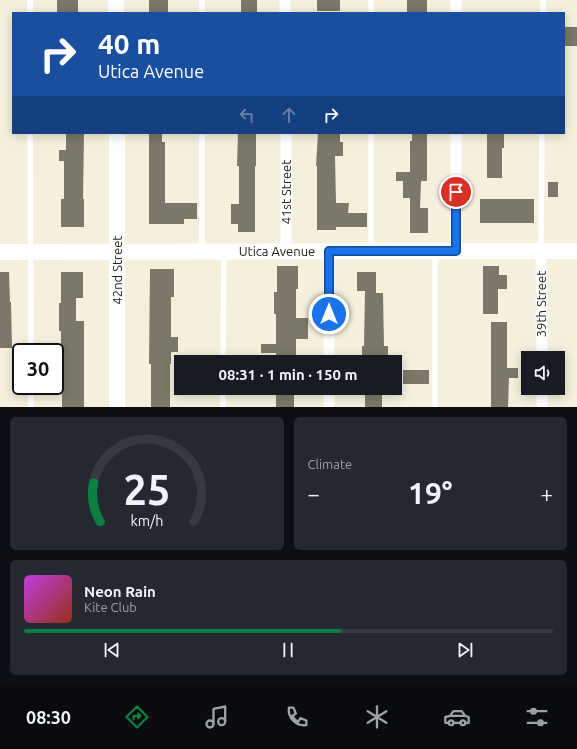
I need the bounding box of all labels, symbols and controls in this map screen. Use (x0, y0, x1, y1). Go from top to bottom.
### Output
icon: right (32, 28, 84, 80)
text: 40 m (98, 28, 160, 59)
text: Utica Avenue (98, 61, 204, 81)
icon: left (236, 104, 258, 126)
icon: ahead (278, 104, 300, 126)
icon: right (320, 104, 342, 126)
street label: 41st Street (279, 160, 293, 224)
pin (439, 175, 473, 209)
icon: arrive (445, 181, 467, 203)
street label: 42nd Street (110, 236, 124, 304)
street label: Utica Avenue (239, 244, 315, 258)
street label: 39th Street (534, 271, 548, 337)
position arrow (308, 293, 350, 335)
speed limit sign: 30 (12, 343, 64, 395)
map controls (521, 351, 565, 395)
button: sound (521, 351, 565, 395)
text: 08:31 · 1 min · 150 m (219, 366, 357, 383)
text: Climate (308, 457, 352, 471)
text: 25 (123, 465, 170, 512)
text: 19° (408, 476, 452, 510)
text: − (308, 481, 320, 506)
text: + (541, 481, 553, 506)
text: km/h (130, 512, 163, 528)
text: Neon Rain (84, 583, 156, 600)
text: Kite Club (84, 600, 137, 614)
icon: previous (101, 639, 123, 661)
icon: pause (277, 639, 299, 661)
icon: next (454, 639, 476, 661)
icon: directions (123, 703, 151, 731)
icon: music (203, 703, 231, 731)
icon: phone (283, 703, 311, 731)
icon: climate (363, 703, 391, 731)
icon: car (443, 703, 471, 731)
icon: filters (523, 703, 551, 731)
text: 08:30 (26, 707, 71, 727)

